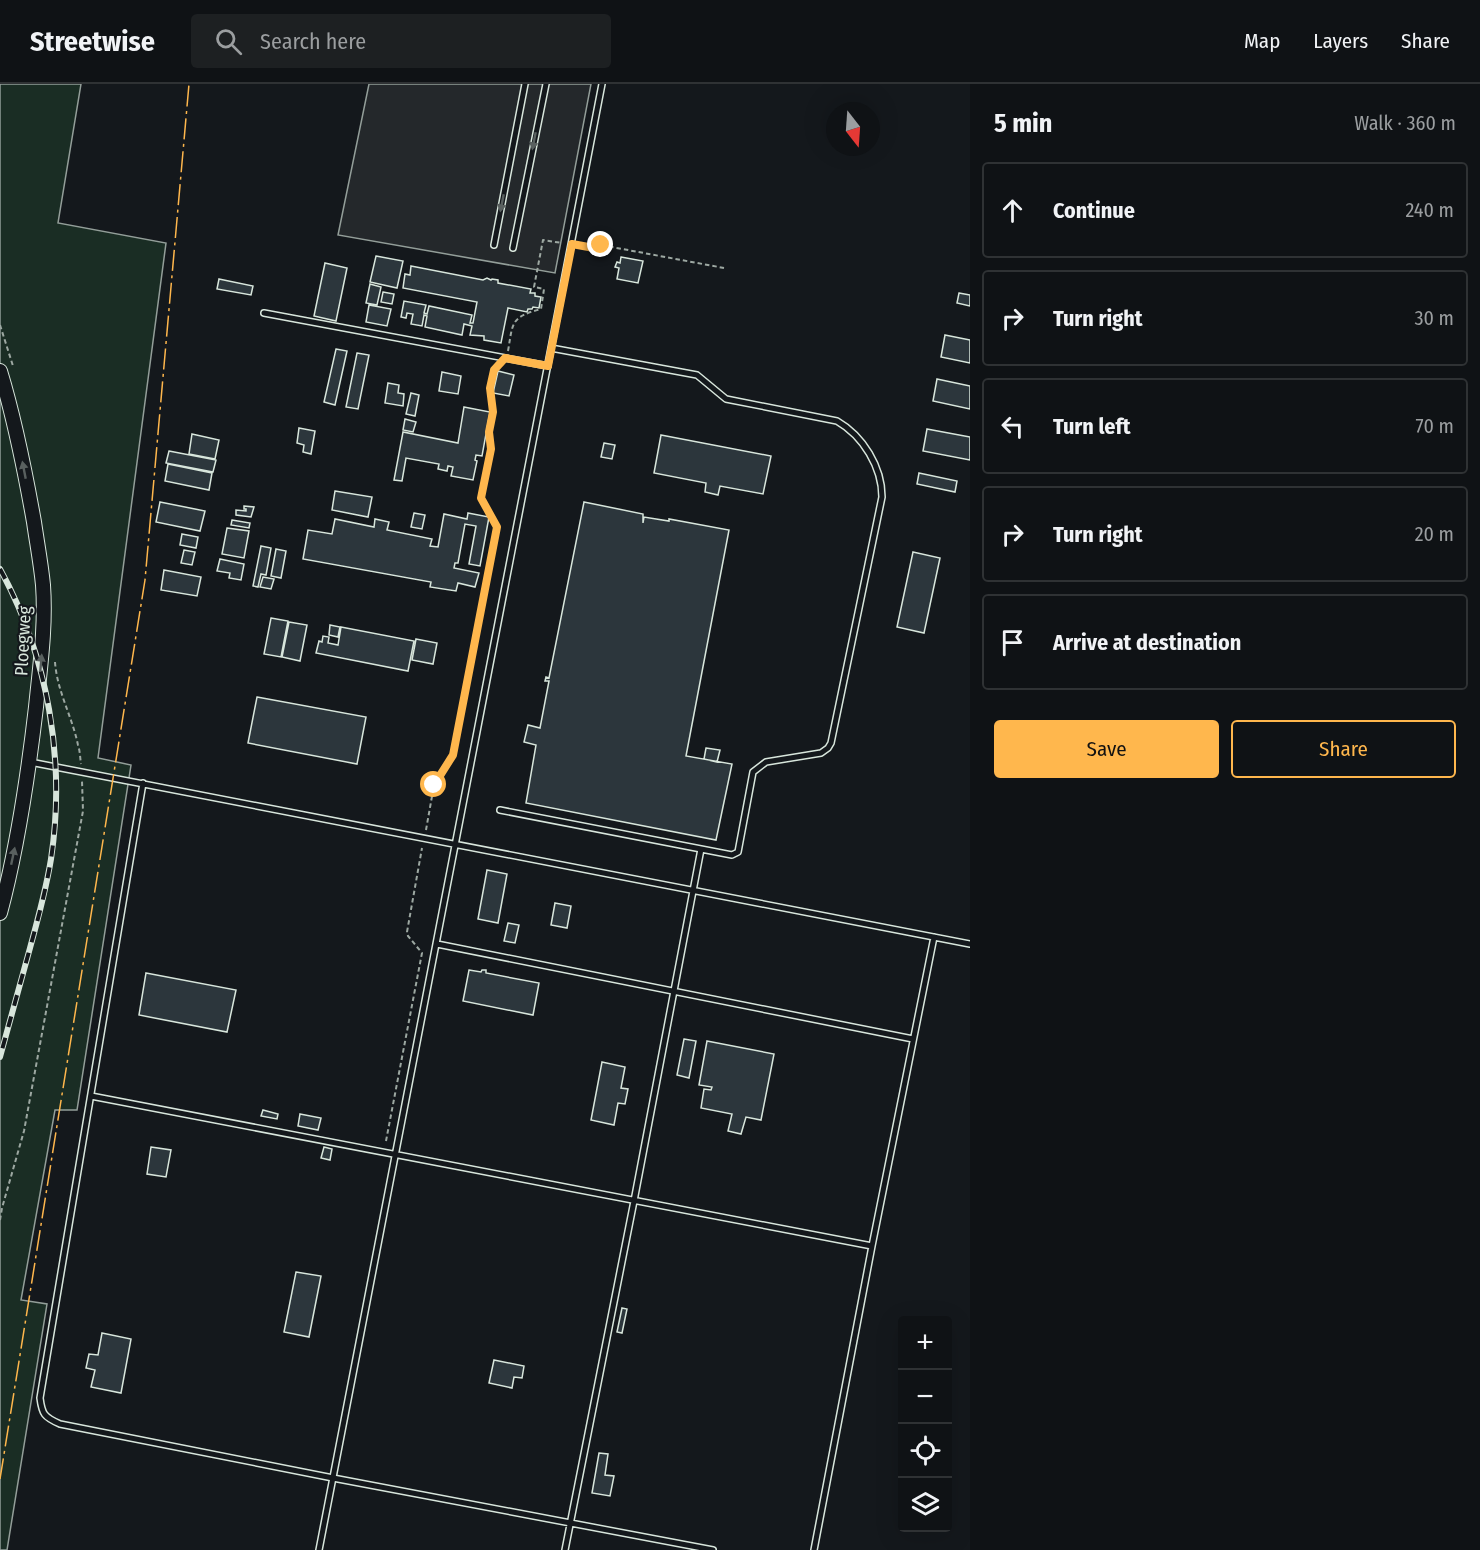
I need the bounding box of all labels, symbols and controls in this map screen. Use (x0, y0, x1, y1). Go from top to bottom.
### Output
search box (191, 14, 611, 68)
text: Streetwise (30, 25, 155, 58)
icon: search (212, 25, 245, 58)
text: Search here (260, 28, 366, 55)
text: Map (1244, 28, 1280, 54)
text: Layers (1313, 28, 1368, 54)
text: Share (1401, 28, 1450, 54)
north arrow (826, 102, 880, 156)
text: 5 min (994, 108, 1052, 139)
text: Walk · 360 m (1354, 111, 1456, 135)
one-way arrow (529, 132, 538, 151)
one-way arrow (497, 194, 506, 213)
icon: ahead (996, 194, 1029, 227)
text: Continue (1053, 197, 1135, 224)
text: 240 m (1405, 198, 1454, 222)
route end (587, 231, 613, 257)
icon: right (996, 302, 1029, 335)
text: Turn right (1053, 305, 1142, 332)
text: 30 m (1414, 306, 1454, 330)
icon: left (996, 410, 1029, 443)
text: Turn left (1053, 413, 1131, 440)
text: 70 m (1416, 414, 1454, 438)
one-way arrow (19, 460, 28, 479)
icon: right (996, 518, 1029, 551)
text: Turn right (1053, 521, 1142, 548)
text: 20 m (1415, 522, 1454, 546)
street label: Ploegweg (10, 605, 36, 676)
icon: arrive (996, 626, 1029, 659)
text: Arrive at destination (1053, 629, 1241, 656)
one-way arrow (36, 654, 45, 673)
button: Save (994, 720, 1219, 778)
button: Share (1231, 720, 1456, 778)
route start (420, 771, 446, 797)
one-way arrow (9, 846, 18, 865)
map controls (898, 1316, 952, 1532)
button: + (898, 1316, 952, 1370)
button: − (898, 1370, 952, 1424)
button: locate (898, 1424, 952, 1478)
button: layers (898, 1478, 952, 1532)

